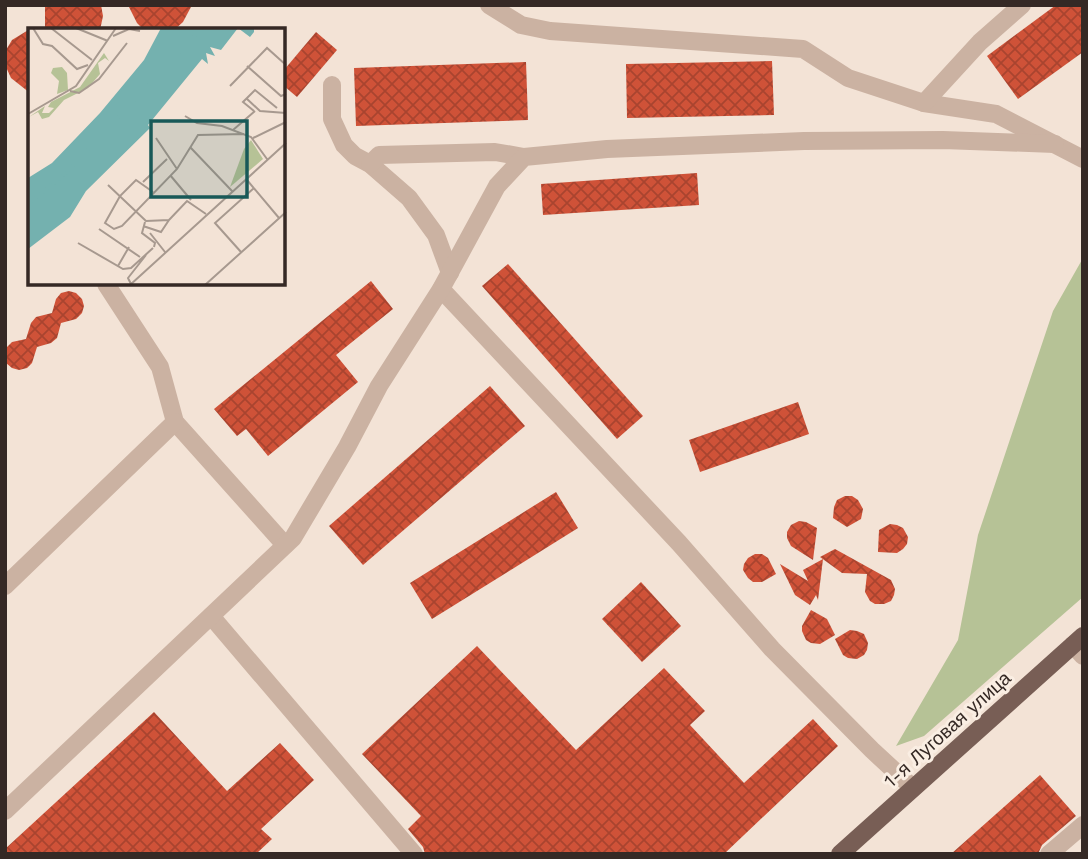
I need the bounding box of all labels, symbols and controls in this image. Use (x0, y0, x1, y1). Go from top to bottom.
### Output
inset map (28, 28, 285, 285)
street label: 1-я Луговая улица (879, 666, 1016, 792)

